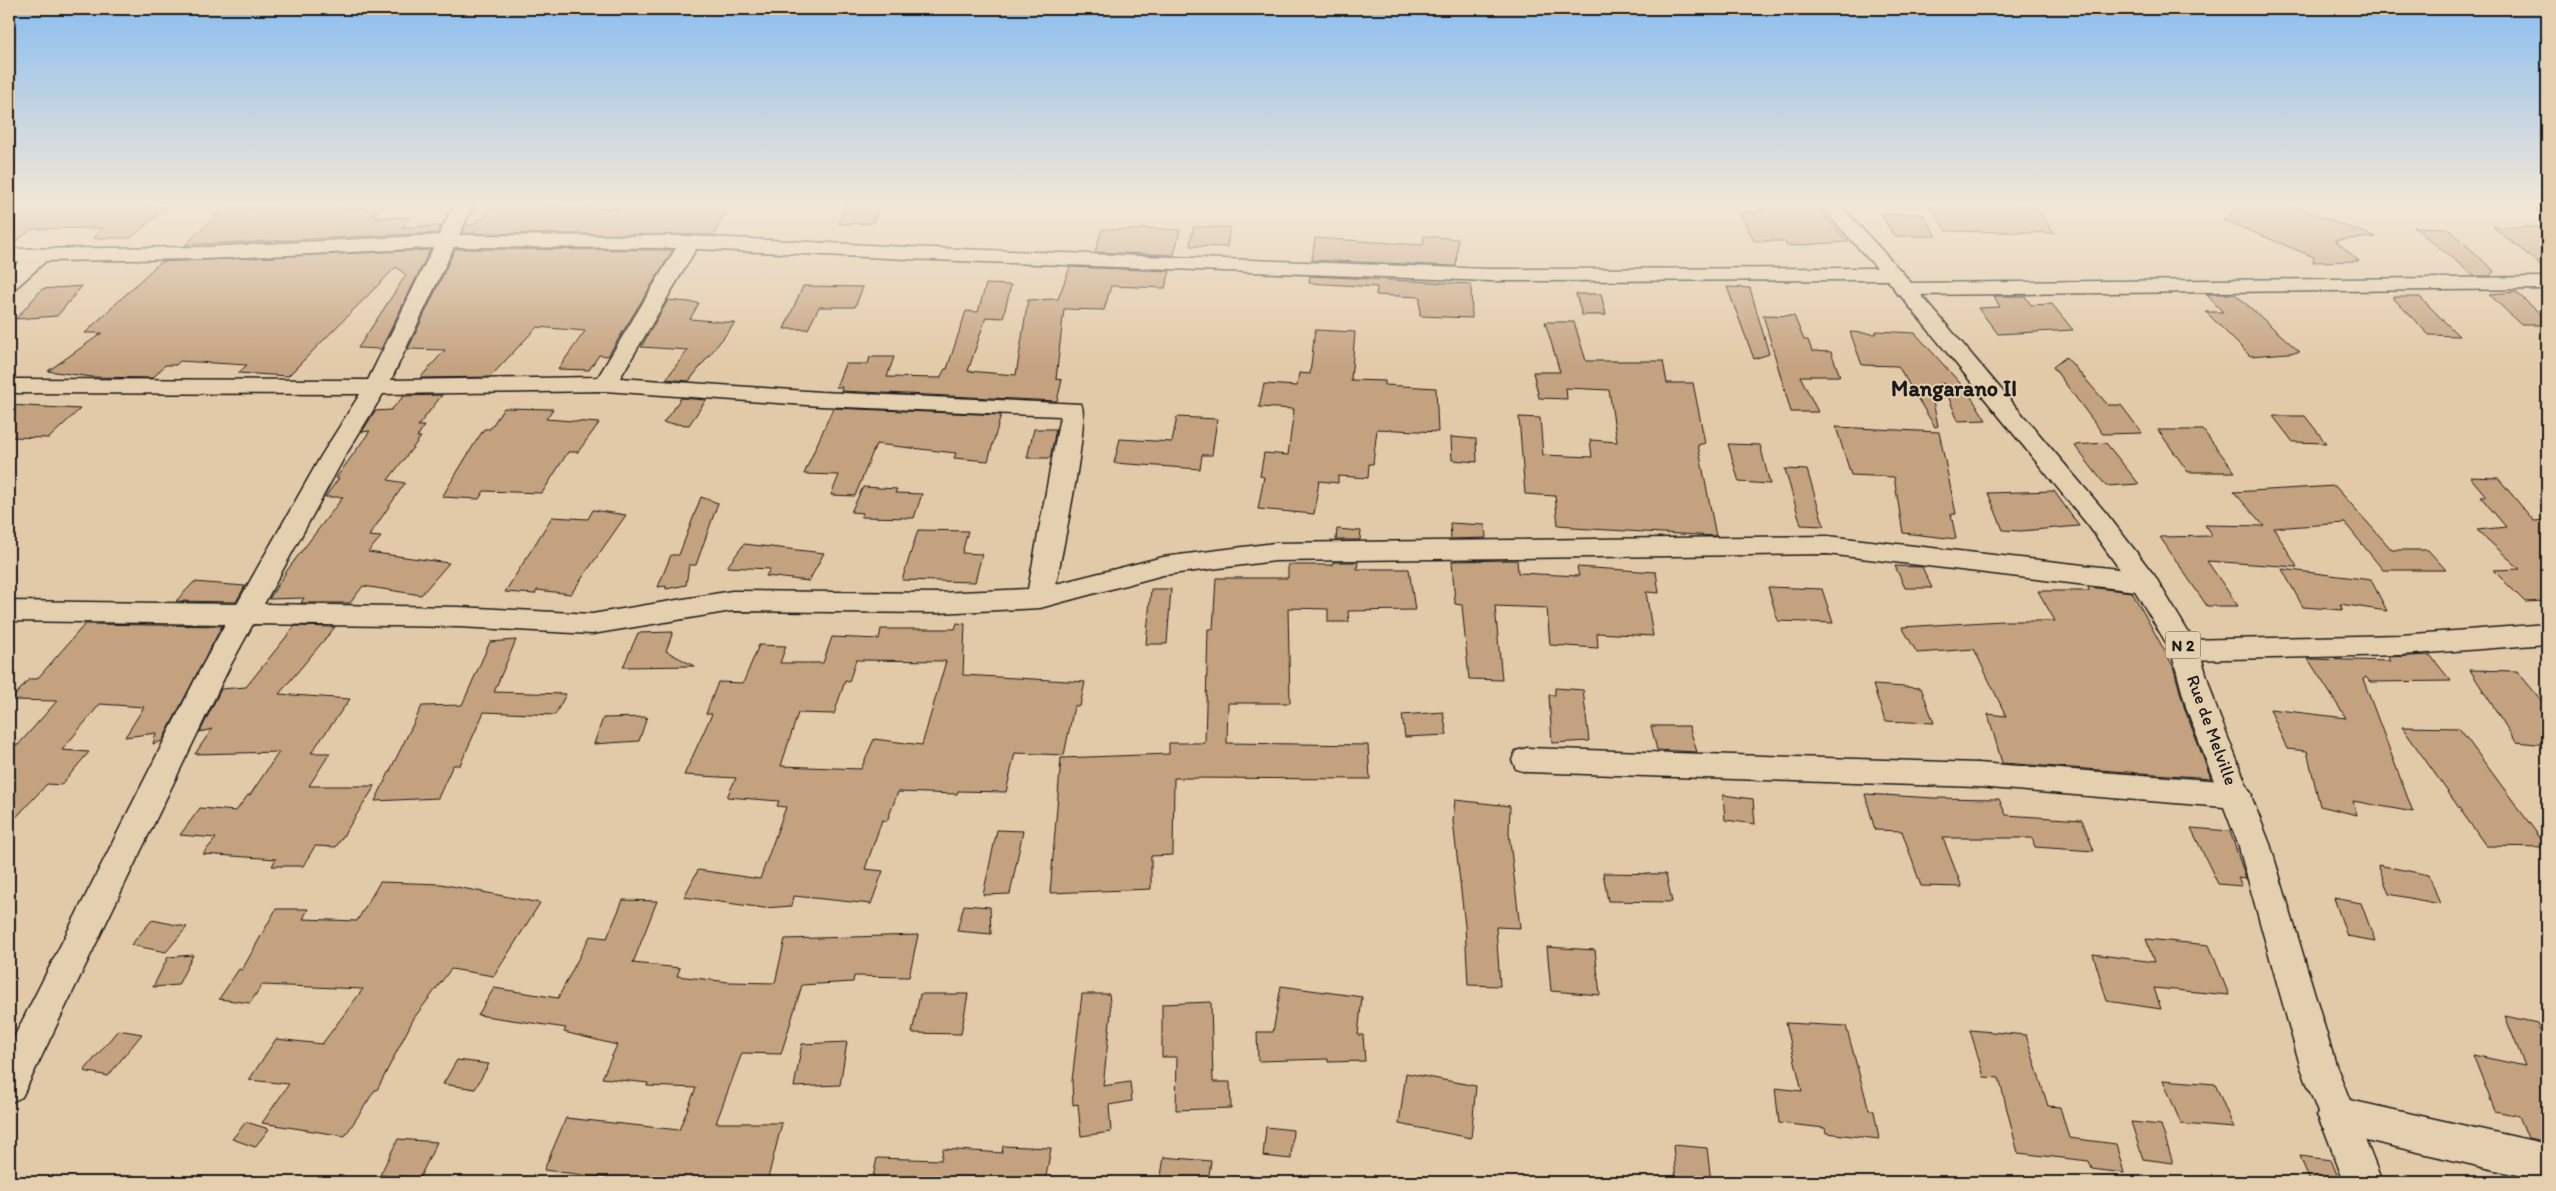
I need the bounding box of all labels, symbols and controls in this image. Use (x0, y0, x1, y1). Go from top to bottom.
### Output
district label: Mangarano II (1891, 375, 2017, 402)
road number: N 2 (2166, 632, 2200, 658)
street label: Rue de Melville (2182, 672, 2242, 788)

